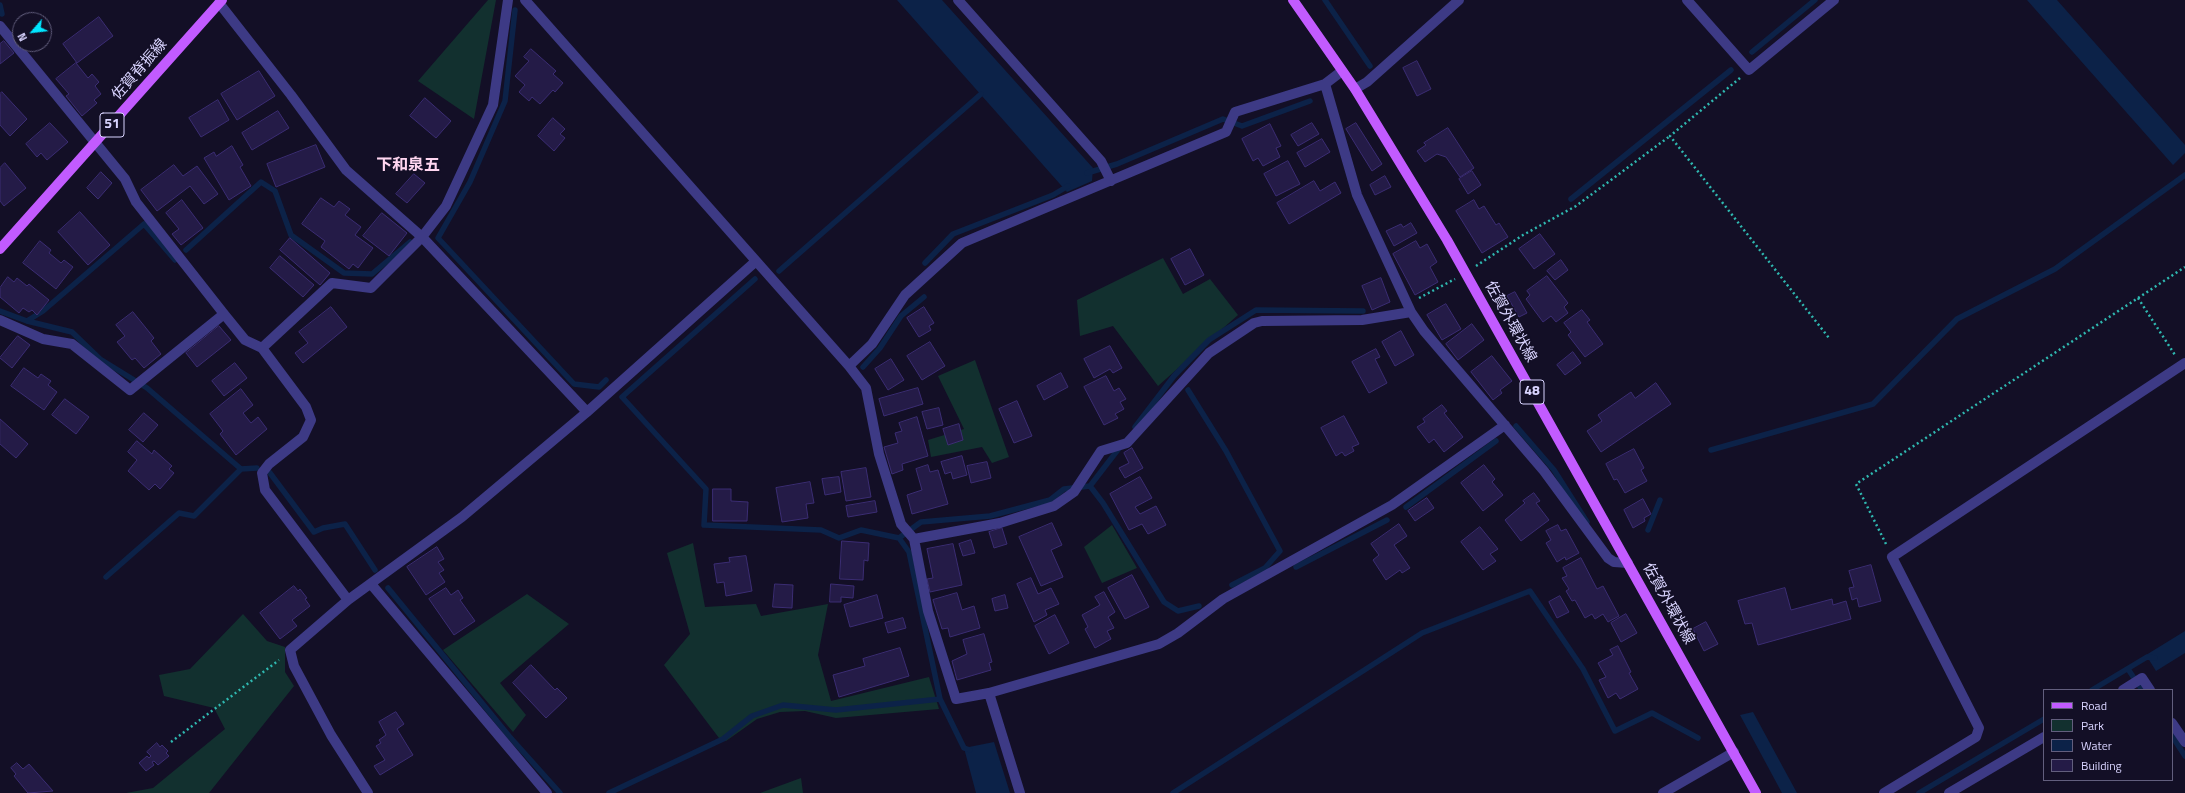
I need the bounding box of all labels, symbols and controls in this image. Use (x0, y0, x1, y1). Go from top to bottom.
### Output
north arrow (12, 12, 52, 52)
text: N (13, 30, 31, 44)
street label: 佐賀脊振線 (109, 36, 171, 104)
road number: 51 (100, 113, 124, 137)
district label: 下和泉五 (376, 156, 440, 176)
street label: 佐賀外環状線 (1480, 278, 1540, 366)
road number: 48 (1520, 380, 1544, 404)
street label: 佐賀外環状線 (1638, 560, 1698, 648)
legend (2043, 689, 2173, 781)
text: Road (2081, 696, 2107, 715)
text: Park (2081, 716, 2104, 735)
text: Water (2081, 736, 2112, 755)
text: Building (2081, 756, 2122, 775)

